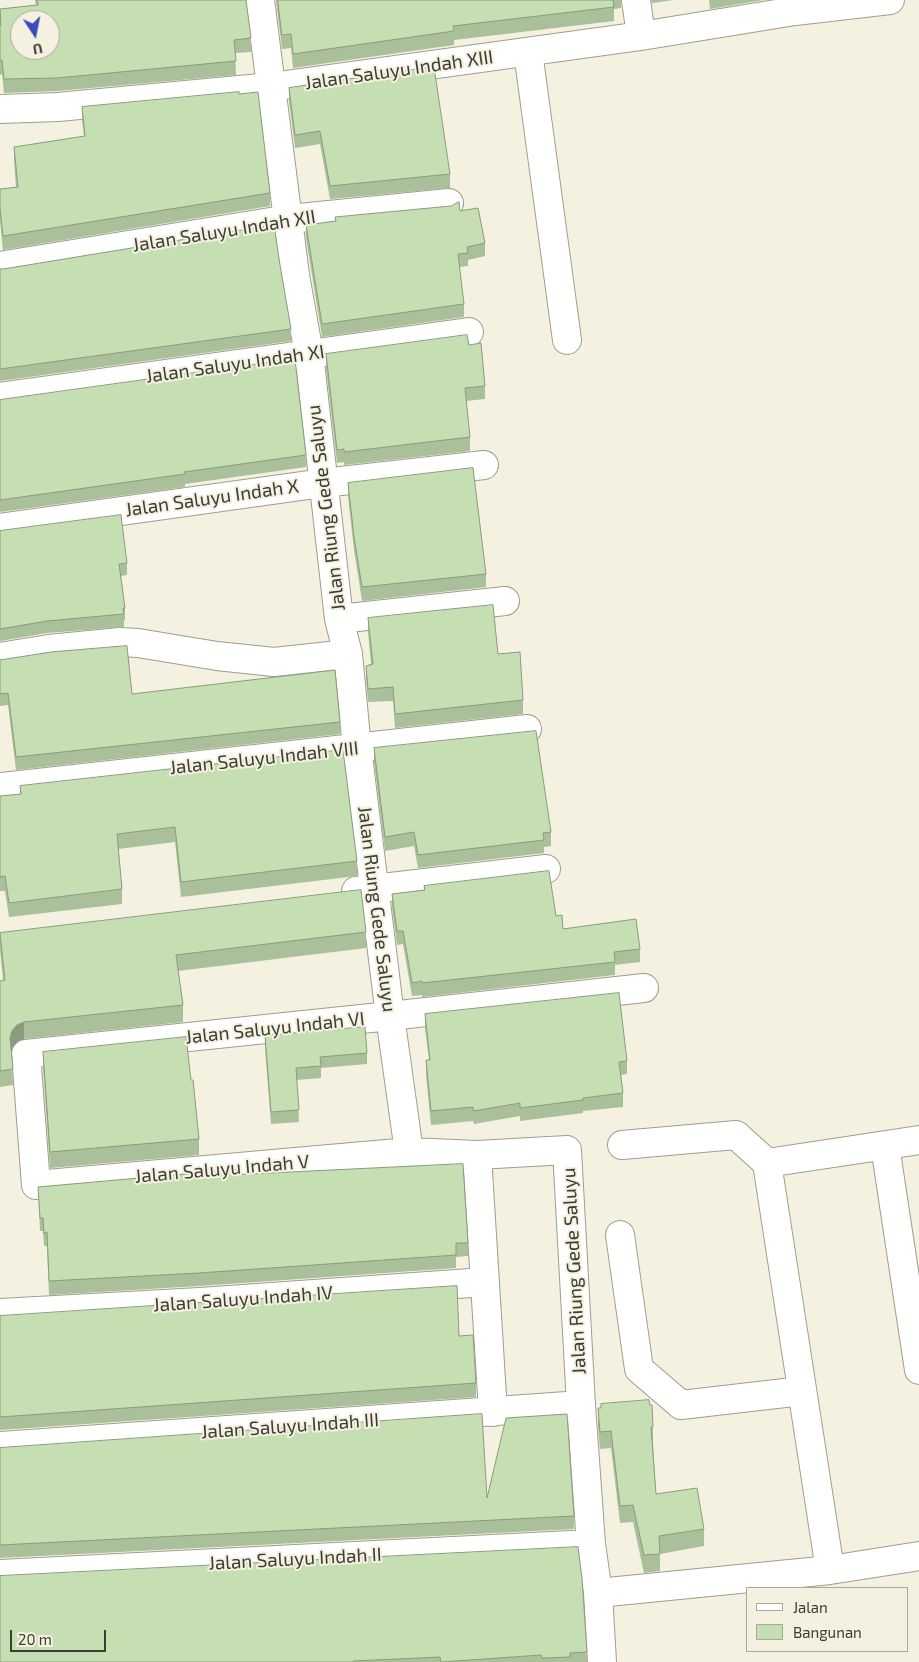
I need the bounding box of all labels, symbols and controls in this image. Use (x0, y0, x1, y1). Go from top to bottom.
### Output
north arrow (10, 10, 60, 60)
text: U (31, 40, 44, 58)
street label: Jalan Saluyu Indah XIII (303, 45, 495, 95)
street label: Jalan Saluyu Indah XII (131, 205, 317, 257)
street label: Jalan Saluyu Indah XI (144, 340, 326, 388)
street label: Jalan Riung Gede Saluyu (302, 404, 350, 612)
street label: Jalan Saluyu Indah X (124, 475, 300, 521)
street label: Jalan Saluyu Indah VIII (168, 737, 360, 779)
street label: Jalan Riung Gede Saluyu (353, 805, 401, 1013)
street label: Jalan Saluyu Indah VI (184, 1007, 366, 1049)
street label: Jalan Saluyu Indah V (134, 1150, 310, 1188)
street label: Jalan Riung Gede Saluyu (557, 1167, 591, 1375)
street label: Jalan Saluyu Indah IV (152, 1281, 334, 1317)
street label: Jalan Saluyu Indah III (200, 1408, 380, 1444)
street label: Jalan Saluyu Indah II (208, 1543, 382, 1575)
legend (746, 1587, 909, 1652)
text: Jalan (793, 1598, 828, 1616)
scale bar (12, 1620, 109, 1652)
text: Bangunan (793, 1623, 862, 1641)
text: 20 m (18, 1630, 52, 1648)

